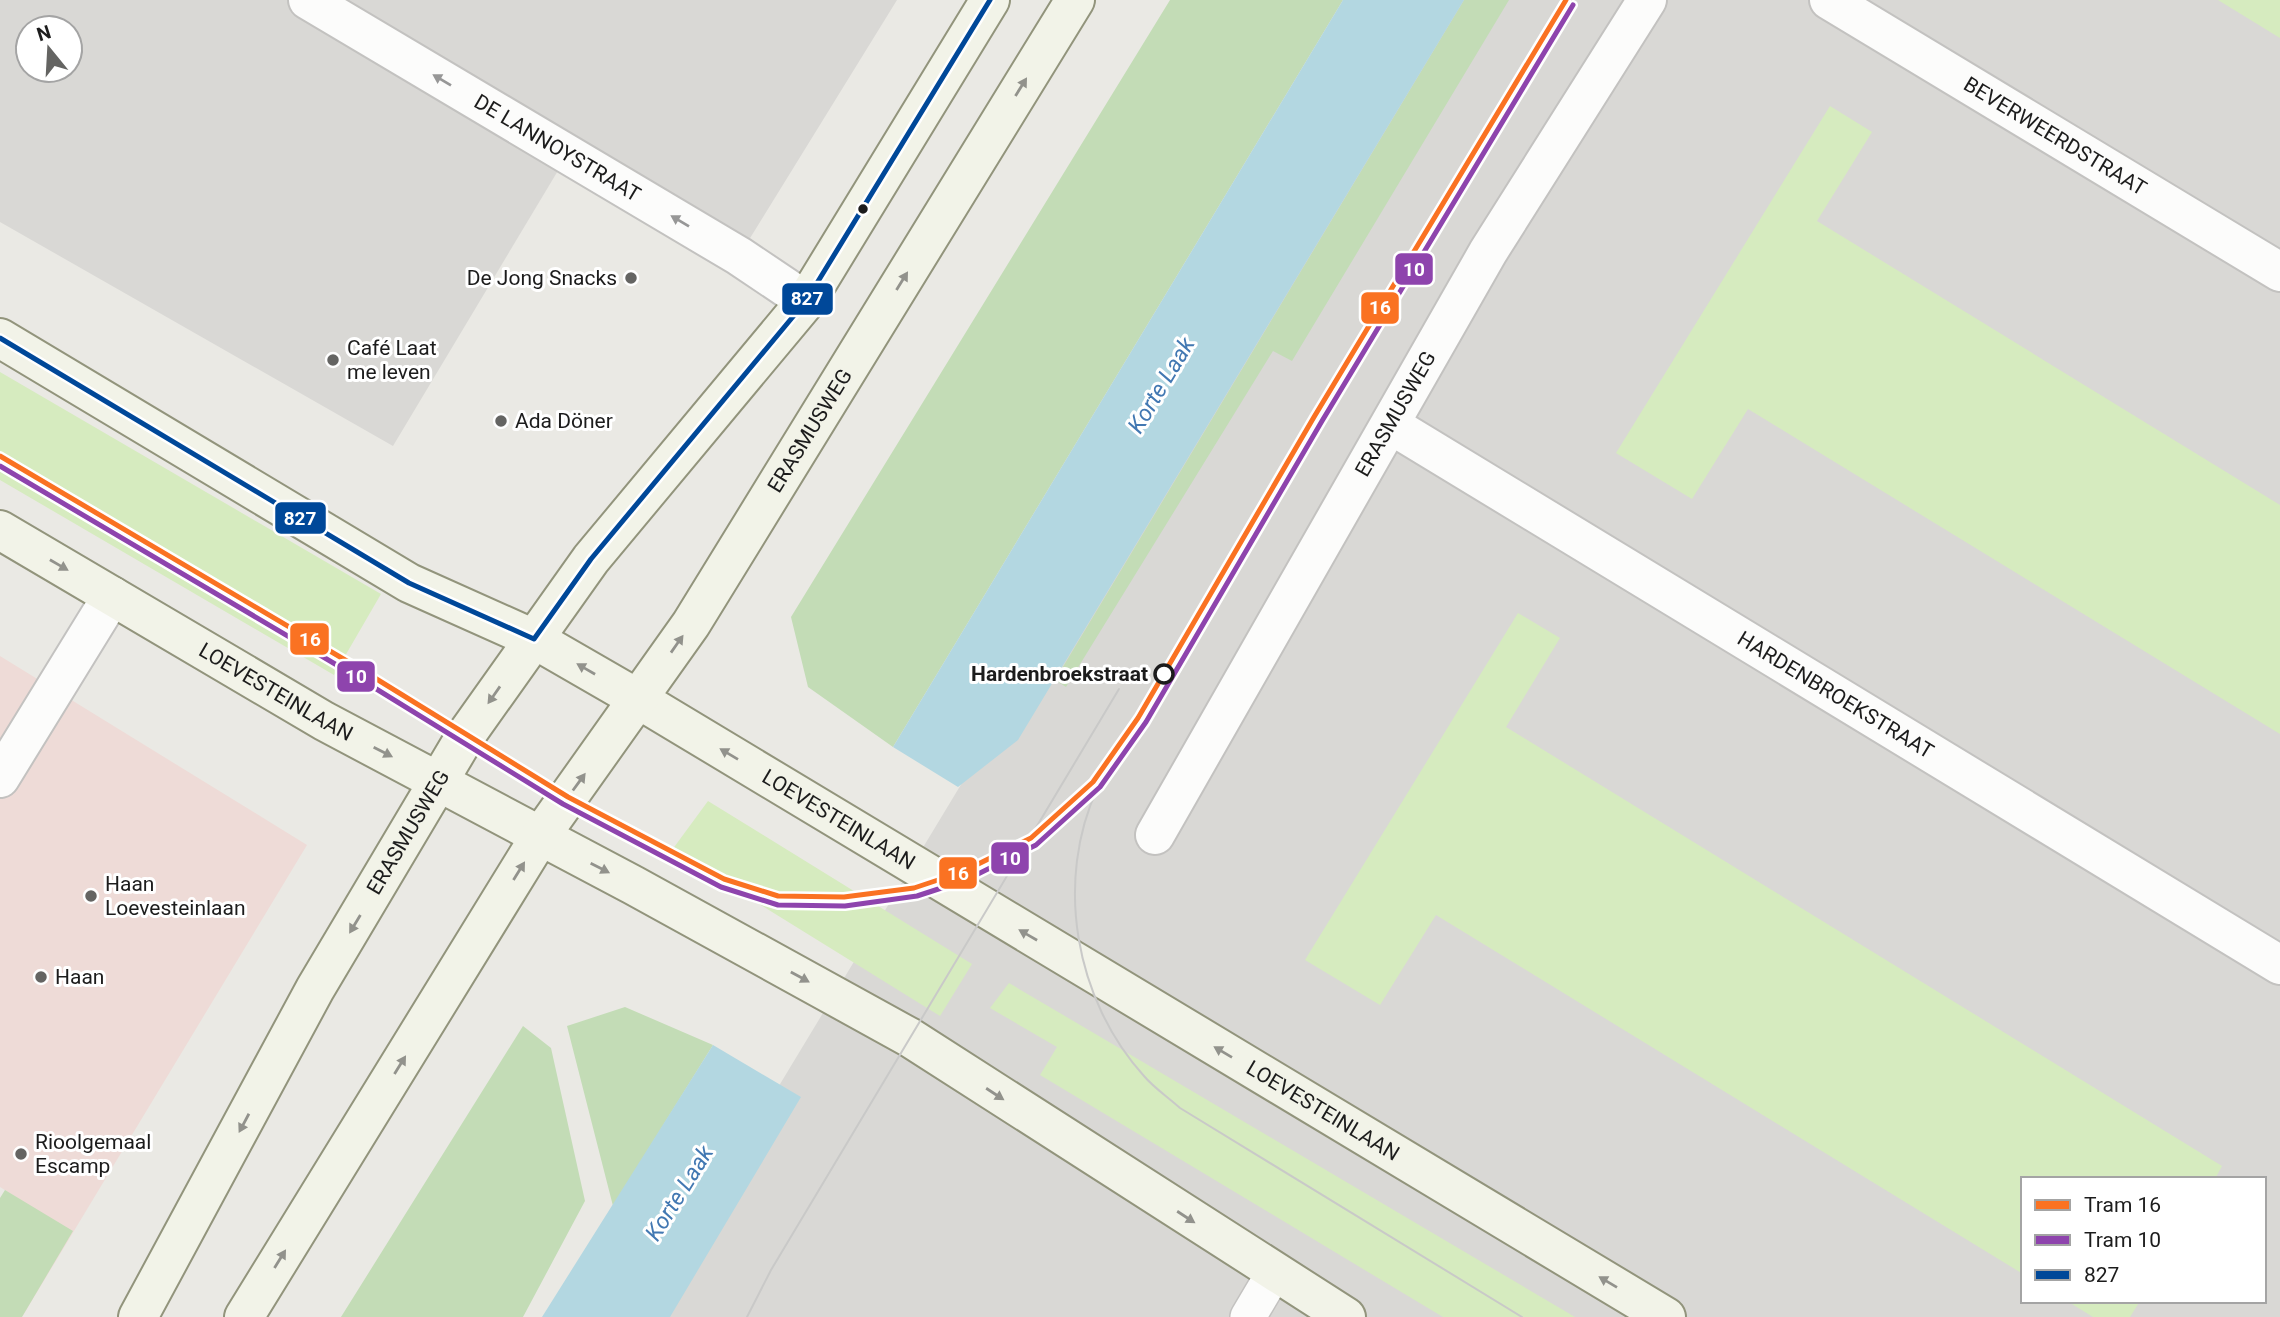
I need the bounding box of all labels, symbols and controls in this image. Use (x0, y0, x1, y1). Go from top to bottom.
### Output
north arrow (14, 14, 84, 84)
text: N (34, 20, 54, 46)
street label: BEVERWEERDSTRAAT (1959, 72, 2151, 201)
one-way arrow (433, 74, 452, 86)
one-way arrow (1015, 78, 1028, 97)
street label: DE LANNOYSTRAAT (470, 89, 645, 207)
unlabelled marker (856, 202, 870, 216)
one-way arrow (671, 215, 690, 227)
line badge: 10 (1394, 252, 1434, 286)
text: 10 (1403, 258, 1425, 281)
place label: De Jong Snacks (467, 266, 617, 290)
marker: De Jong Snacks (623, 270, 639, 286)
one-way arrow (896, 271, 909, 291)
line badge: 827 (781, 282, 834, 316)
text: 827 (791, 287, 823, 310)
line badge: 16 (1360, 291, 1400, 325)
text: 16 (1369, 296, 1391, 319)
water label: Korte Laak (1122, 332, 1201, 438)
place label: Café Laat me leven (347, 336, 437, 384)
street label: ERASMUSWEG (1350, 347, 1441, 481)
marker: Café Laat me leven (325, 352, 341, 368)
street label: ERASMUSWEG (763, 365, 857, 497)
place label: Ada Döner (515, 409, 613, 433)
marker: Ada Döner (493, 413, 509, 429)
line badge: 827 (274, 501, 327, 535)
text: 827 (284, 507, 316, 530)
one-way arrow (49, 558, 68, 571)
line badge: 16 (289, 622, 330, 656)
street label: HARDENBROEKSTRAAT (1733, 626, 1938, 764)
text: 16 (299, 628, 321, 651)
one-way arrow (670, 635, 684, 653)
street label: LOEVESTEINLAAN (195, 638, 357, 746)
line badge: 10 (336, 660, 376, 693)
place label: Hardenbroekstraat (971, 662, 1148, 686)
one-way arrow (576, 663, 595, 675)
marker: Hardenbroekstraat (1154, 664, 1174, 684)
text: 10 (345, 665, 367, 688)
one-way arrow (487, 686, 501, 704)
one-way arrow (373, 746, 393, 758)
one-way arrow (719, 747, 738, 760)
street label: LOEVESTEINLAAN (758, 765, 919, 875)
street label: ERASMUSWEG (362, 766, 454, 899)
one-way arrow (572, 773, 586, 791)
line badge: 10 (990, 841, 1030, 875)
text: 10 (999, 847, 1021, 870)
line badge: 16 (938, 856, 978, 890)
one-way arrow (512, 862, 525, 881)
one-way arrow (591, 862, 611, 874)
text: 16 (947, 862, 969, 885)
place label: Haan Loevesteinlaan (105, 872, 246, 920)
marker: Haan Loevesteinlaan (83, 888, 99, 904)
one-way arrow (348, 915, 361, 934)
one-way arrow (1019, 929, 1038, 941)
place label: Haan (55, 965, 104, 989)
marker: Haan (33, 969, 49, 985)
one-way arrow (791, 971, 810, 983)
one-way arrow (1214, 1046, 1233, 1058)
one-way arrow (393, 1056, 406, 1075)
street label: LOEVESTEINLAAN (1242, 1056, 1404, 1166)
one-way arrow (986, 1087, 1005, 1100)
one-way arrow (238, 1113, 250, 1133)
place label: Rioolgemaal Escamp (35, 1130, 151, 1178)
water label: Korte Laak (640, 1140, 720, 1246)
marker: Rioolgemaal Escamp (13, 1146, 29, 1162)
legend (2021, 1177, 2266, 1303)
text: Tram 16 (2084, 1193, 2161, 1217)
one-way arrow (1177, 1210, 1196, 1223)
text: Tram 10 (2084, 1228, 2161, 1252)
one-way arrow (274, 1249, 287, 1268)
text: 827 (2084, 1263, 2119, 1287)
one-way arrow (1598, 1276, 1617, 1288)

